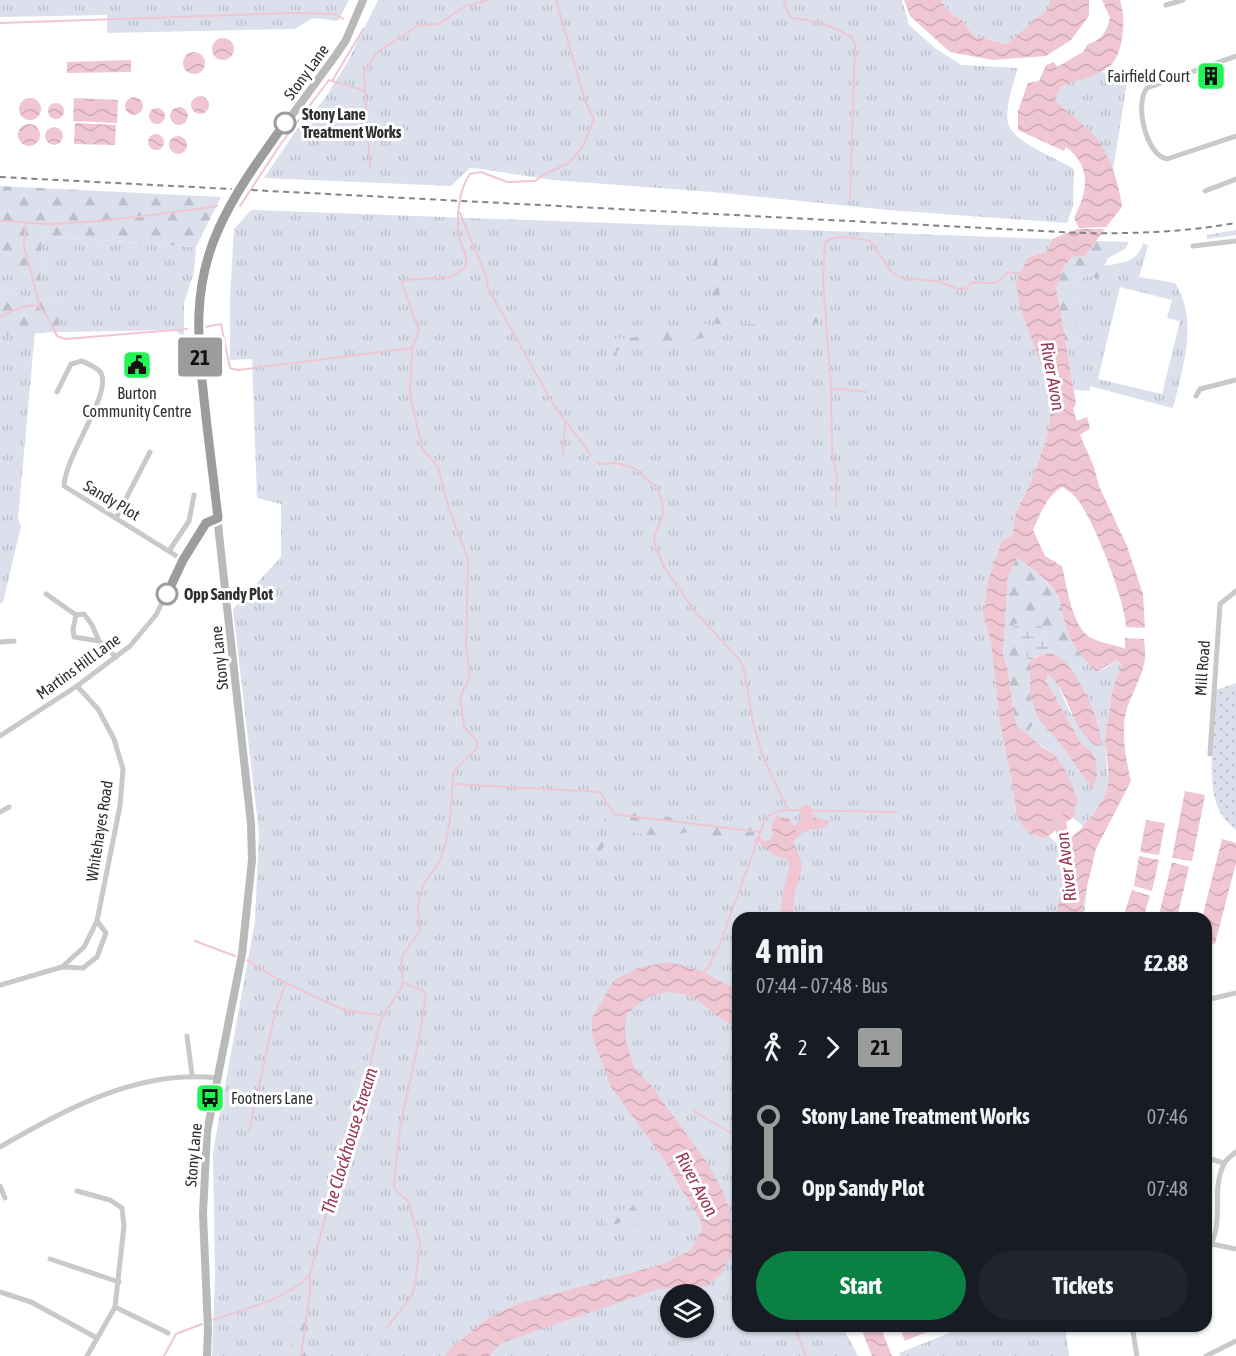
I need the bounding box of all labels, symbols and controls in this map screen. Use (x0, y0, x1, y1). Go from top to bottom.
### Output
street label: Stony Lane (280, 41, 333, 104)
building icon: Fairfield Court (1195, 60, 1227, 92)
place label: Fairfield Court (1107, 67, 1190, 85)
place label: Stony Lane Treatment Works (302, 105, 402, 141)
marker: Stony Lane Treatment Works (274, 112, 296, 134)
line badge: 21 (173, 338, 227, 376)
water label: River Avon (1037, 340, 1069, 412)
text: 21 (190, 345, 210, 369)
public building icon: Burton Community Centre (121, 349, 153, 381)
place label: Burton Community Centre (82, 384, 192, 421)
street label: Sandy Plot (80, 476, 144, 525)
marker: Opp Sandy Plot (156, 583, 178, 605)
place label: Opp Sandy Plot (184, 585, 273, 603)
street label: Stony Lane (207, 625, 232, 691)
street label: Martins Hill Lane (33, 630, 123, 702)
street label: Mill Road (1191, 640, 1213, 696)
street label: Whitehayes Road (82, 779, 117, 883)
water label: River Avon (1051, 831, 1081, 903)
text: 4 min (756, 932, 823, 970)
text: £2.88 (1144, 950, 1188, 976)
text: 07:44 – 07:48 · Bus (756, 974, 888, 997)
icon: walk (756, 1031, 789, 1064)
icon: forward (816, 1031, 849, 1064)
text: 21 (870, 1035, 890, 1059)
text: 2 (798, 1036, 807, 1059)
water label: The Clockhouse Stream (317, 1065, 381, 1217)
bus stop icon: Footners Lane (194, 1082, 226, 1114)
place label: Footners Lane (231, 1089, 313, 1107)
text: Stony Lane Treatment Works (802, 1103, 1030, 1129)
text: 07:46 (1147, 1105, 1188, 1128)
street label: Stony Lane (181, 1122, 206, 1188)
water label: River Avon (671, 1148, 723, 1220)
text: Opp Sandy Plot (802, 1175, 924, 1201)
text: 07:48 (1147, 1177, 1188, 1200)
button: Start (756, 1251, 966, 1320)
button: Tickets (978, 1251, 1188, 1320)
map controls (660, 1284, 714, 1338)
button: layers (660, 1284, 714, 1338)

